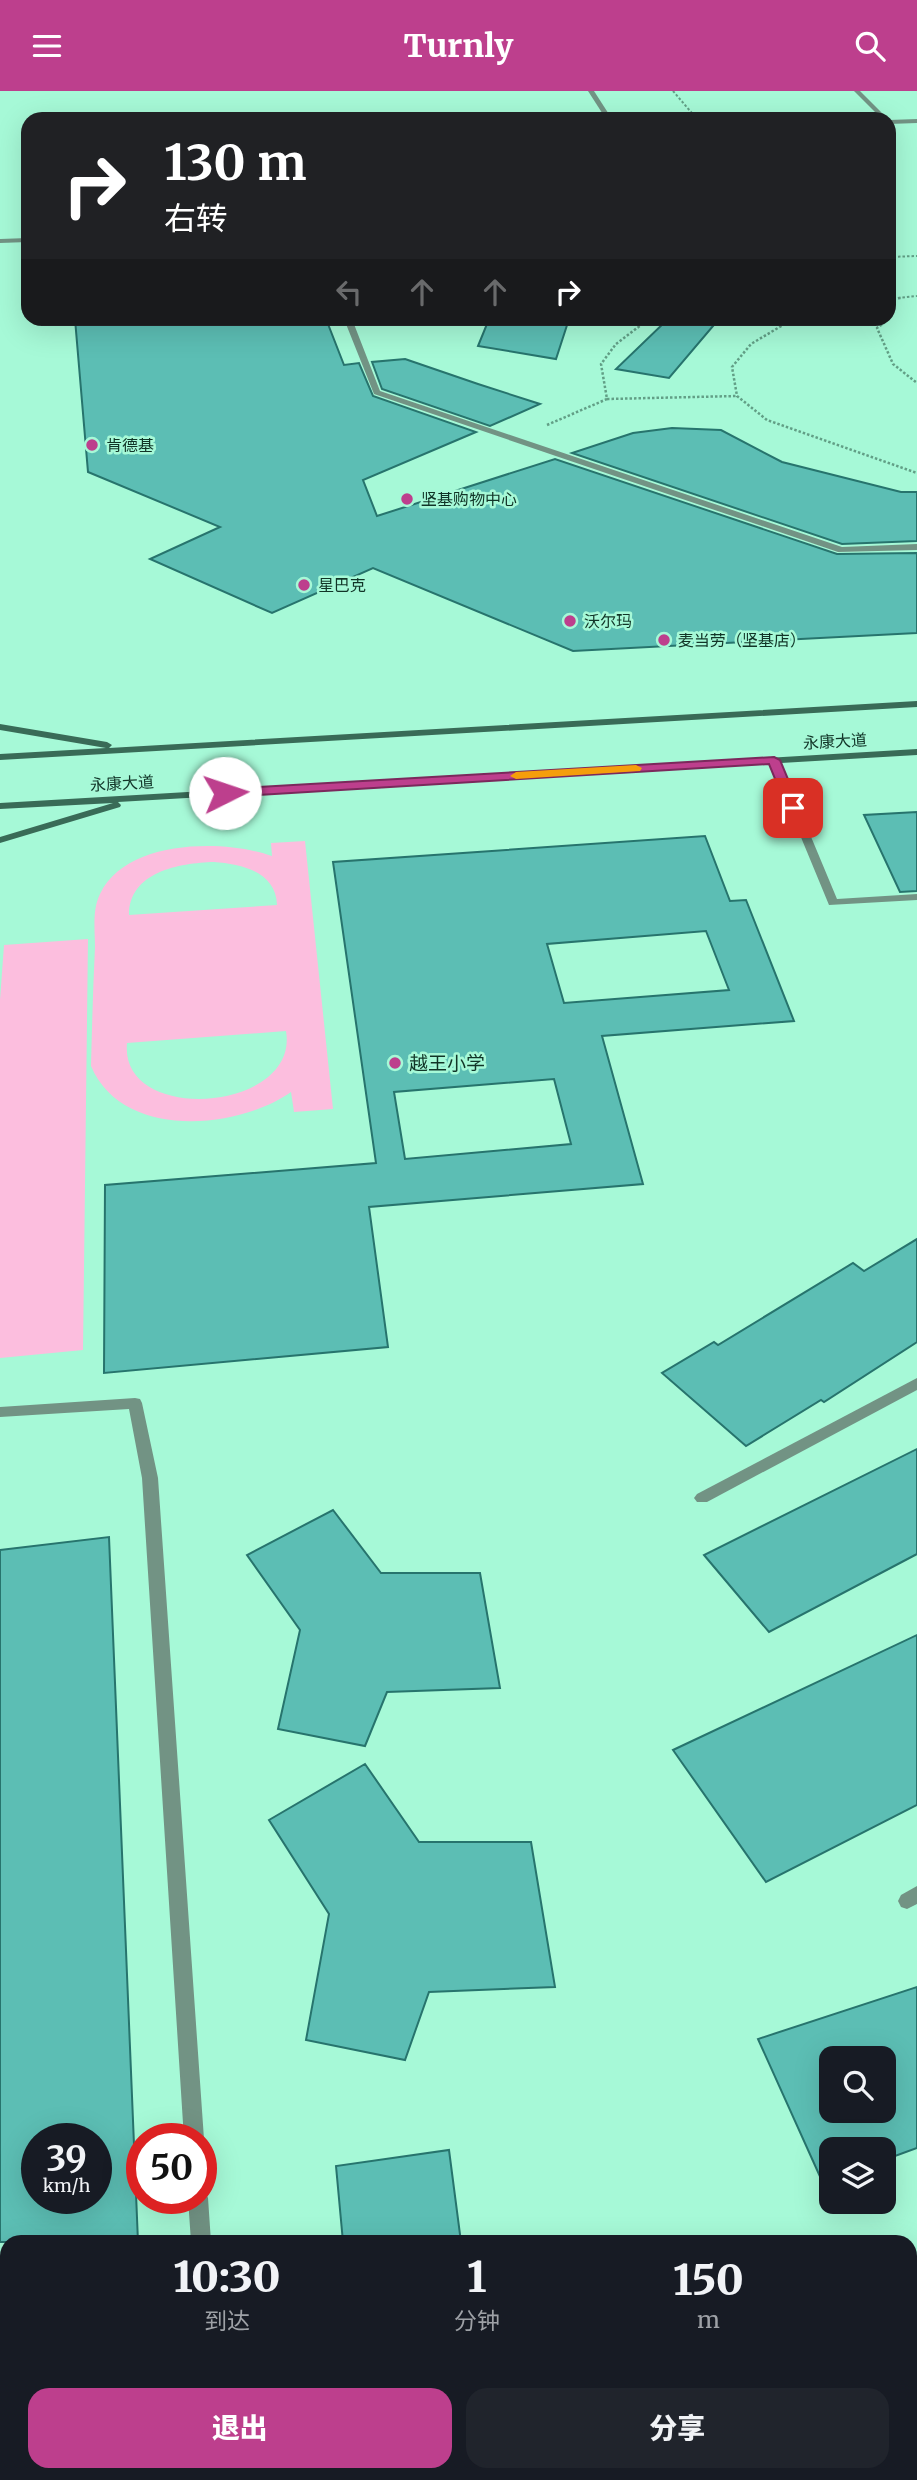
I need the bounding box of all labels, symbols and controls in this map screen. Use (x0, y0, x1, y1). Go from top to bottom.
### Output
text: Turnly (404, 26, 513, 66)
icon: menu (28, 27, 66, 65)
icon: search (851, 27, 889, 65)
text: 130 m (164, 132, 307, 193)
icon: right (49, 140, 140, 231)
text: 右转 (164, 199, 228, 239)
icon: left (330, 273, 368, 311)
icon: ahead (403, 273, 441, 311)
icon: ahead (476, 273, 514, 311)
icon: right (549, 273, 587, 311)
place label: 肯德基 (106, 435, 154, 455)
marker: 肯德基 (84, 437, 100, 453)
place label: 坚基购物中心 (421, 489, 517, 509)
marker: 坚基购物中心 (399, 491, 415, 507)
place label: 星巴克 (318, 575, 366, 595)
marker: 星巴克 (296, 577, 312, 593)
place label: 沃尔玛 (584, 611, 632, 631)
marker: 沃尔玛 (562, 613, 578, 629)
place label: 麦当劳（坚基店） (678, 630, 806, 650)
marker: 麦当劳（坚基店） (656, 632, 672, 648)
street label: 永康大道 (803, 729, 867, 753)
position arrow (188, 756, 262, 830)
street label: 永康大道 (90, 771, 154, 795)
pin (763, 778, 823, 838)
icon: arrive (774, 789, 812, 827)
place label: 越王小学 (409, 1051, 485, 1075)
marker: 越王小学 (387, 1055, 403, 1071)
map controls (819, 2046, 896, 2214)
button: search (819, 2046, 896, 2123)
speed limit sign: 50 (126, 2123, 217, 2214)
text: 39 (46, 2137, 87, 2181)
button: layers (819, 2137, 896, 2214)
text: km/h (43, 2174, 90, 2197)
text: 10:30 (173, 2251, 281, 2303)
text: 1 (467, 2251, 487, 2303)
text: 150 (673, 2254, 744, 2306)
text: m (697, 2305, 720, 2334)
text: 到达 (204, 2306, 250, 2335)
text: 分钟 (454, 2306, 500, 2335)
button: 退出 (28, 2388, 452, 2468)
button: 分享 (466, 2388, 889, 2468)

